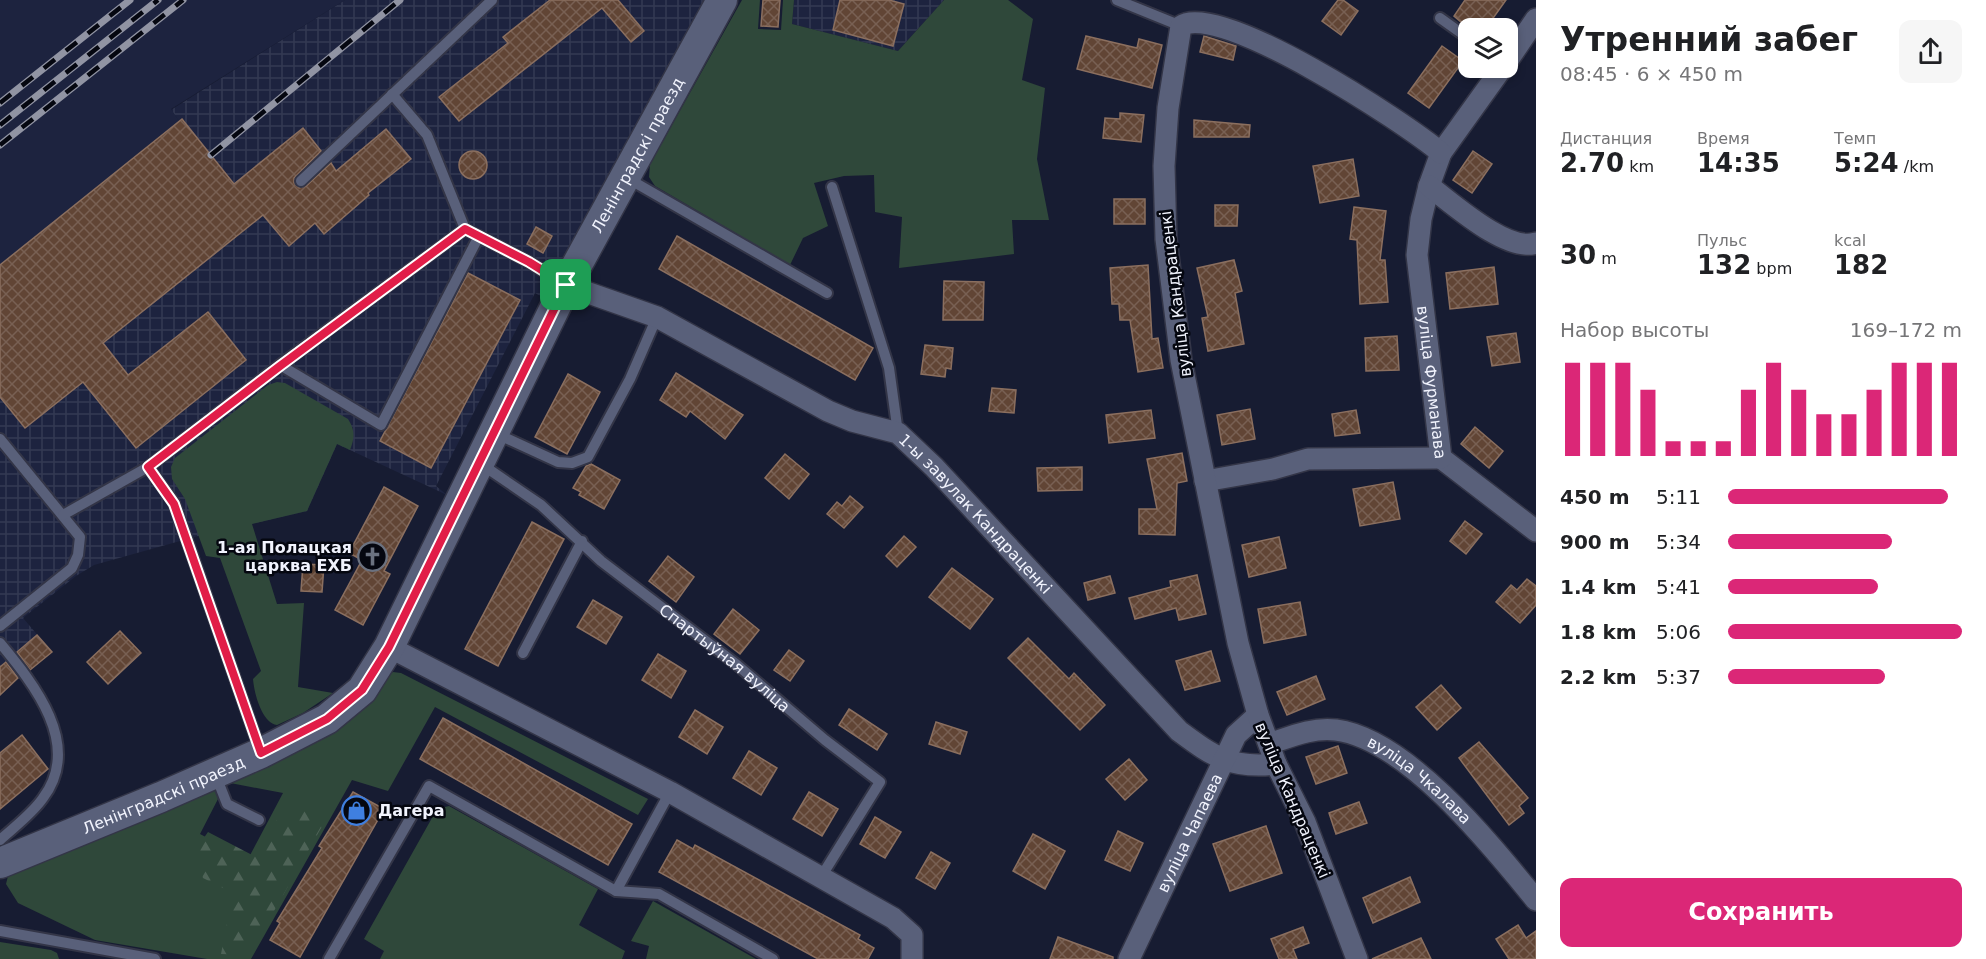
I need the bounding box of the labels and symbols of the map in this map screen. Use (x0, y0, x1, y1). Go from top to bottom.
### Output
street label: Ленінградскі праезд (587, 74, 688, 236)
street label: вуліца Кандраценкі (1156, 210, 1195, 378)
pin (540, 259, 591, 310)
street label: вуліца Фурманава (1413, 305, 1450, 460)
street label: 1-ы завулак Кандраценкі (895, 430, 1056, 598)
place label: 1-ая Полацкая царква ЕХБ (217, 538, 352, 575)
church icon: 1-ая Полацкая царква ЕХБ (357, 540, 389, 572)
street label: Спартыўная вуліца (655, 600, 794, 716)
street label: вуліца Кандраценкі (1251, 719, 1334, 881)
street label: вуліца Чкалава (1364, 732, 1475, 828)
street label: Ленінградскі праезд (80, 752, 248, 838)
street label: вуліца Чапаева (1153, 770, 1226, 895)
shop icon: Дагера (341, 794, 373, 826)
place label: Дагера (378, 801, 445, 820)

